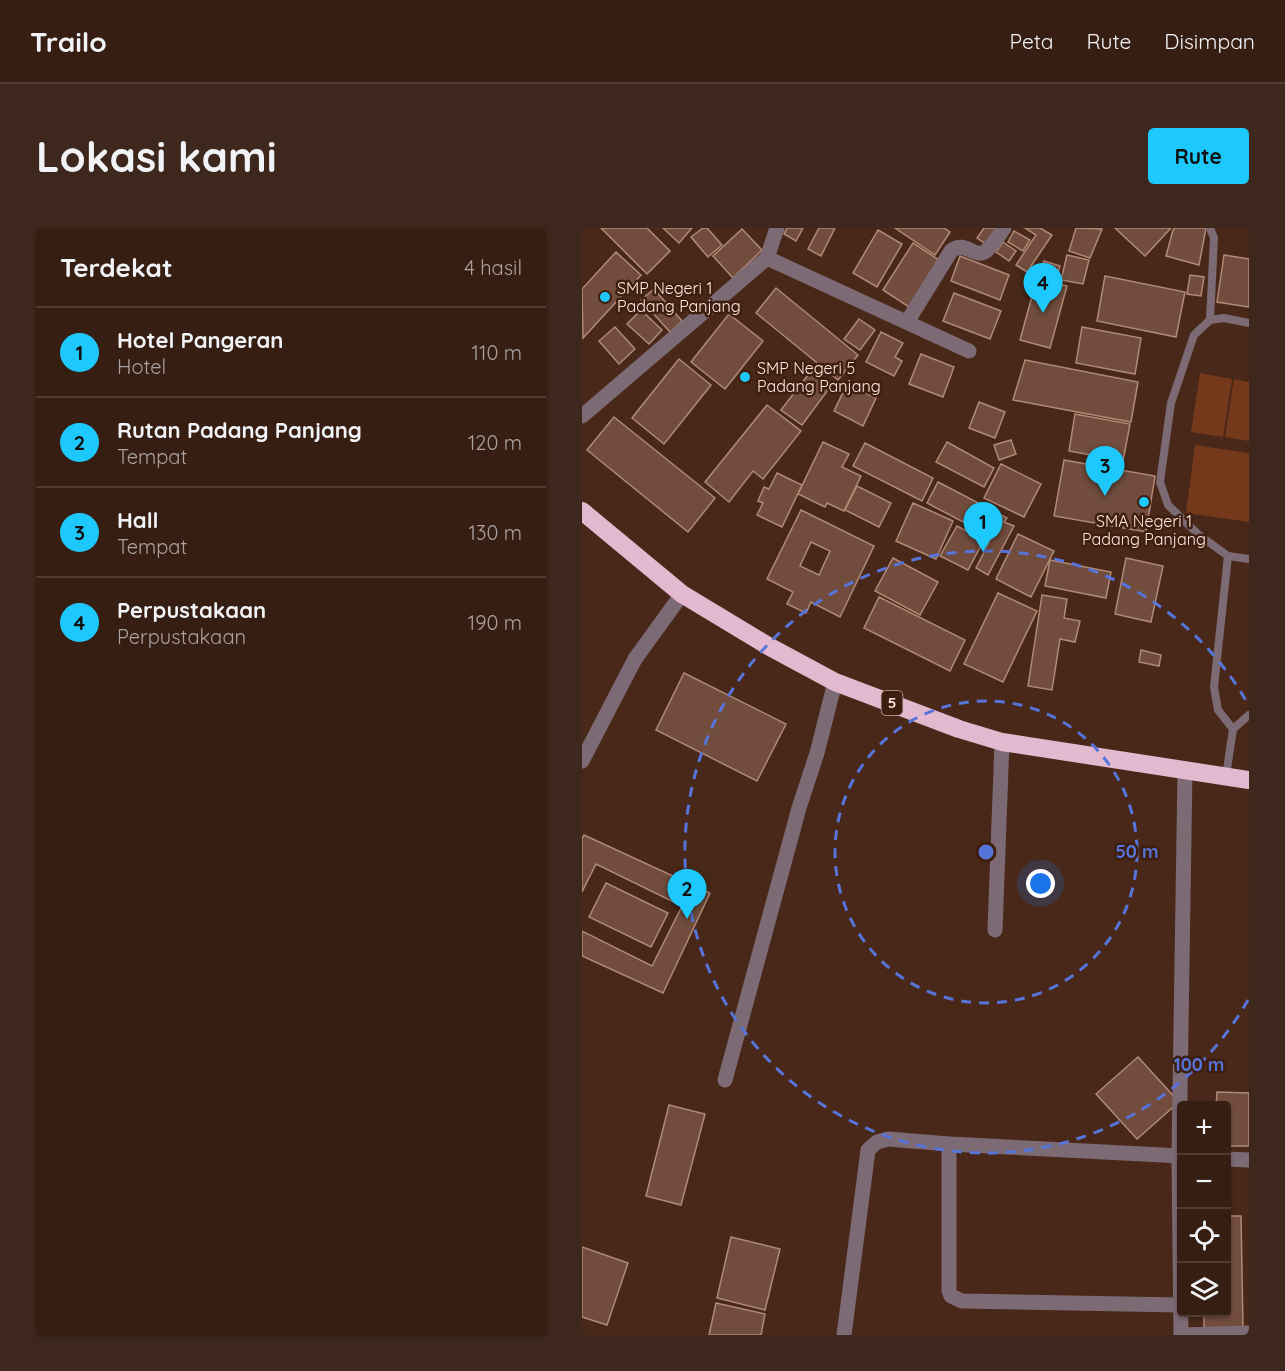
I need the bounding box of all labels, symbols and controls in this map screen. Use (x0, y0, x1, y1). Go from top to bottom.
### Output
text: Trailo (30, 24, 107, 59)
text: Peta (1010, 28, 1054, 54)
text: Rute (1087, 28, 1131, 54)
text: Disimpan (1164, 28, 1255, 54)
button: Rute (1148, 128, 1249, 184)
text: Lokasi kami (36, 130, 277, 183)
text: Terdekat (60, 251, 173, 284)
text: 4 hasil (464, 255, 522, 280)
pin: 4 (1024, 264, 1062, 313)
place label: SMP Negeri 1 Padang Panjang (617, 278, 741, 316)
marker: SMP Negeri 1 Padang Panjang (598, 290, 612, 304)
text: Hotel Pangeran (117, 326, 283, 354)
text: 1 (76, 340, 83, 365)
text: 110 m (472, 340, 522, 365)
text: Hotel (117, 354, 166, 379)
place label: SMP Negeri 5 Padang Panjang (757, 358, 881, 396)
marker: SMP Negeri 5 Padang Panjang (738, 370, 752, 384)
text: Rutan Padang Panjang (117, 416, 362, 444)
text: 2 (74, 430, 85, 455)
text: 120 m (468, 430, 522, 455)
text: Tempat (117, 444, 187, 469)
pin: 3 (1086, 446, 1124, 496)
marker: SMA Negeri 1 Padang Panjang (1137, 495, 1151, 509)
pin: 1 (964, 502, 1002, 552)
text: Hall (117, 506, 159, 534)
place label: SMA Negeri 1 Padang Panjang (1082, 511, 1206, 549)
text: 3 (74, 520, 85, 545)
text: 130 m (469, 520, 522, 545)
text: Tempat (117, 534, 187, 559)
text: Perpustakaan (117, 596, 266, 624)
text: 4 (74, 610, 85, 635)
text: 190 m (468, 610, 522, 635)
text: Perpustakaan (117, 624, 246, 649)
road number: 5 (882, 691, 902, 715)
text: 50 m (1115, 840, 1159, 863)
centre of rings (976, 842, 996, 862)
your location (1026, 869, 1055, 898)
pin: 2 (668, 870, 706, 919)
text: 100 m (1174, 1053, 1224, 1076)
map controls (1177, 1101, 1231, 1317)
button: + (1177, 1101, 1231, 1155)
button: − (1177, 1155, 1231, 1209)
button: locate (1177, 1209, 1231, 1263)
button: layers (1177, 1263, 1231, 1317)

